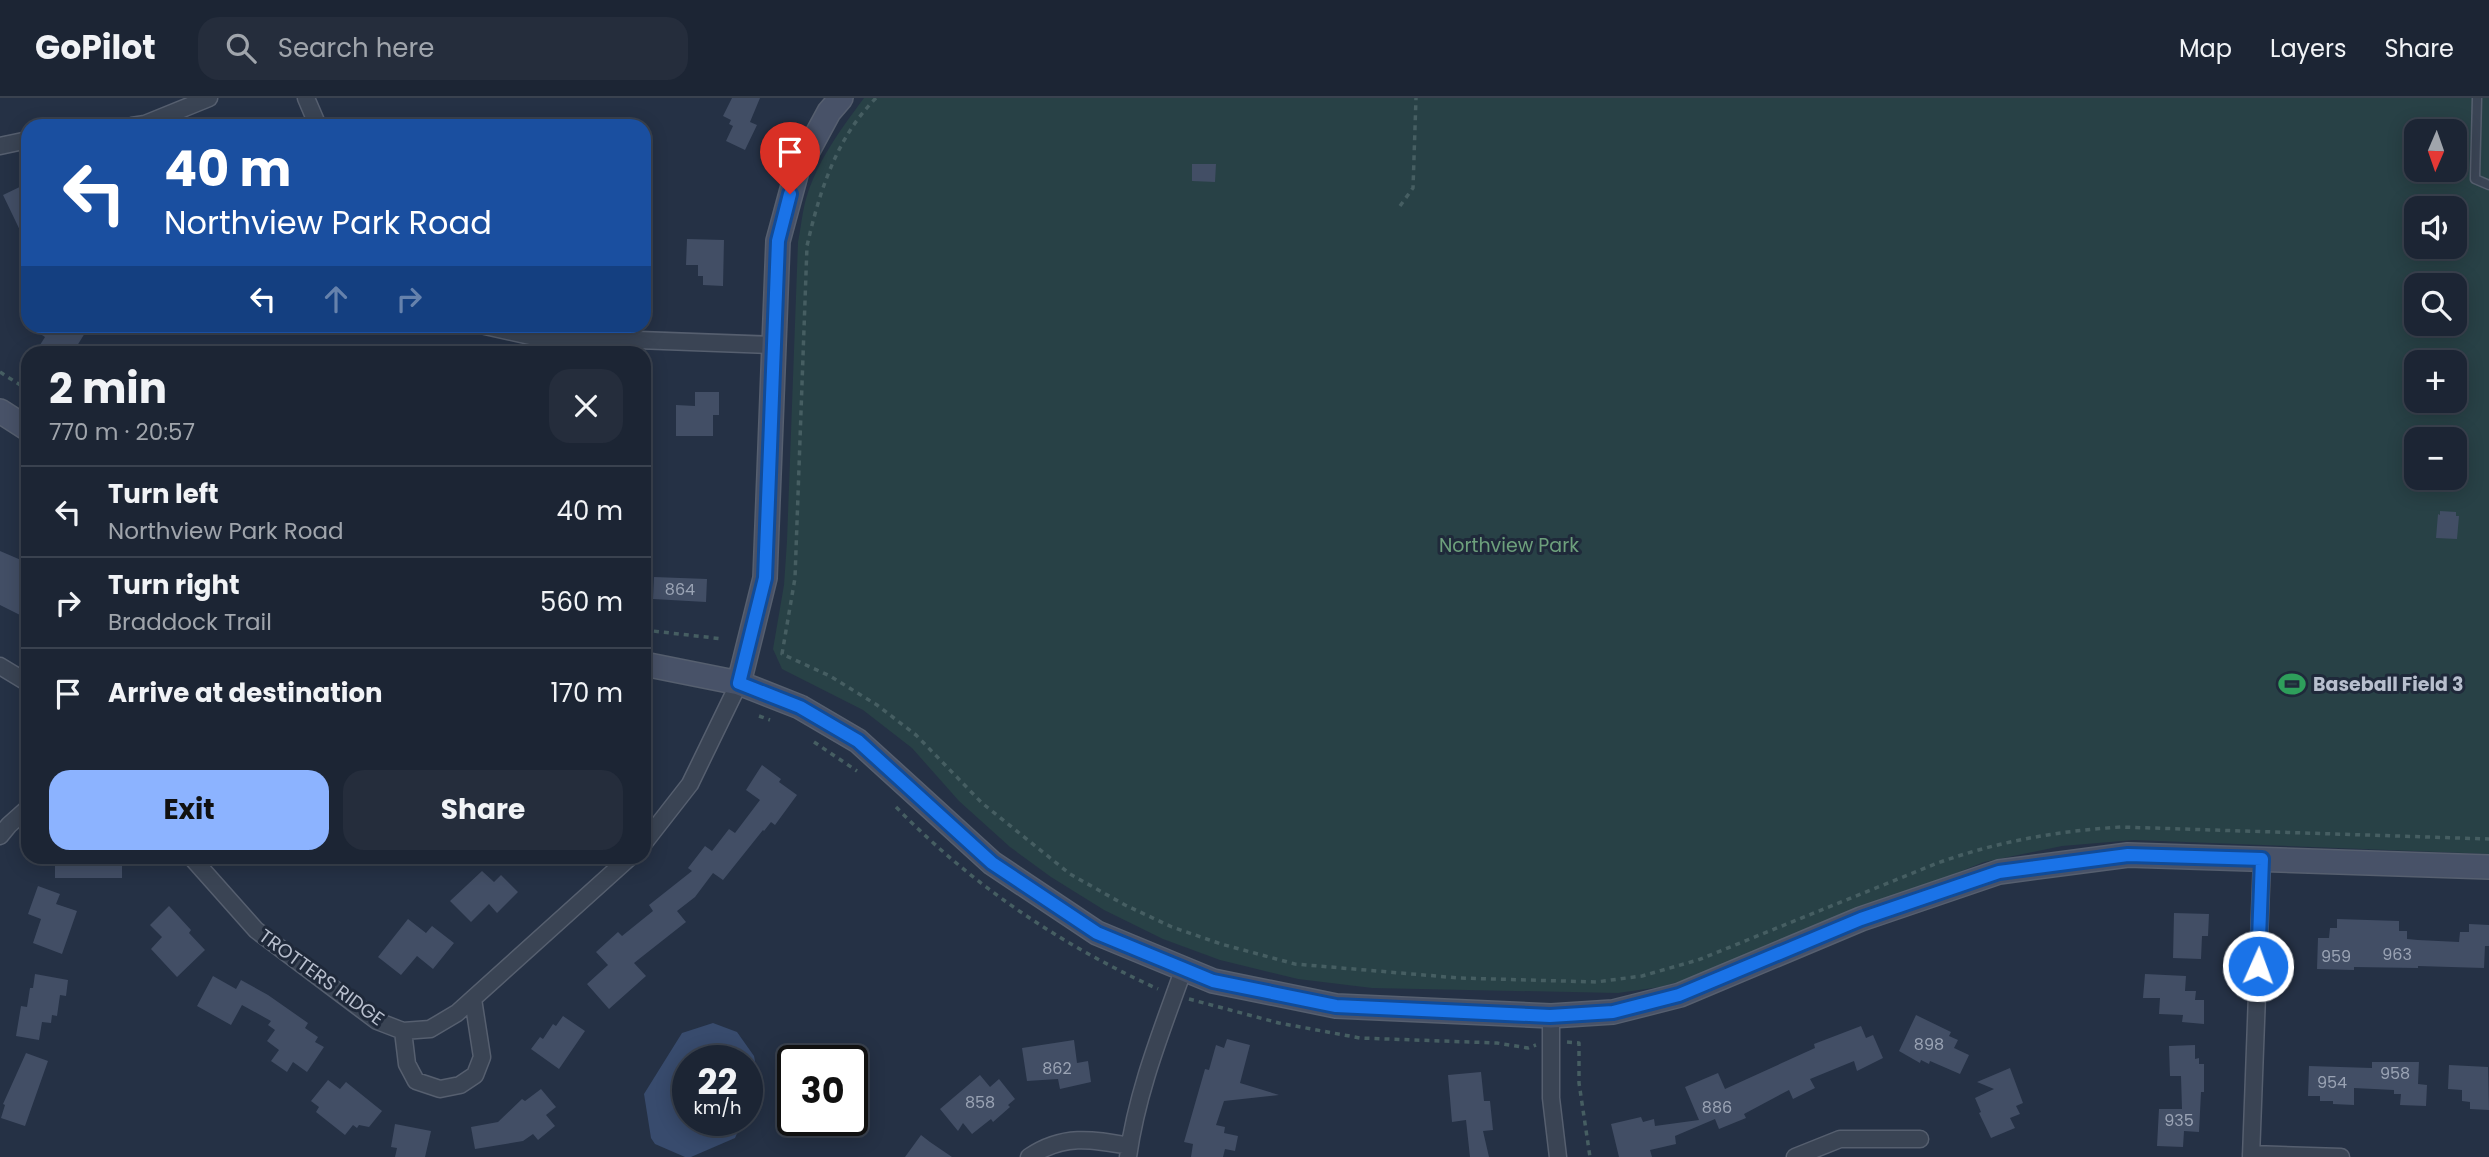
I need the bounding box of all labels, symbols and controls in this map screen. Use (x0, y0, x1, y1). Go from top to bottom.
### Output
search box (198, 17, 688, 80)
text: GoPilot (35, 24, 156, 71)
icon: search (222, 29, 260, 67)
text: Search here (278, 30, 434, 66)
text: Map (2179, 32, 2232, 65)
text: Layers (2270, 32, 2346, 65)
text: Share (2384, 32, 2454, 65)
north arrow (2404, 119, 2468, 182)
map controls (2404, 119, 2467, 490)
pin (760, 122, 820, 194)
icon: arrive (771, 133, 809, 171)
text: 40 m (164, 135, 291, 203)
icon: left (49, 147, 140, 238)
button: sound (2404, 196, 2467, 259)
text: Northview Park Road (164, 200, 492, 245)
button: search (2404, 273, 2467, 336)
icon: left (244, 280, 282, 318)
icon: ahead (317, 280, 355, 318)
icon: right (390, 280, 428, 318)
button: + (2404, 350, 2467, 413)
text: 2 min (49, 359, 167, 418)
button: close (549, 369, 623, 443)
text: 770 m · 20:57 (49, 416, 195, 448)
button: − (2404, 427, 2467, 490)
text: Turn left (108, 476, 219, 512)
icon: left (49, 493, 87, 531)
text: 40 m (557, 493, 623, 529)
text: Northview Park Road (108, 515, 344, 547)
park label: Northview Park (1439, 532, 1579, 559)
text: Turn right (108, 567, 240, 603)
house number: 864 (665, 578, 695, 601)
icon: right (49, 584, 87, 622)
text: 560 m (540, 584, 623, 620)
text: Braddock Trail (108, 606, 272, 638)
sports icon: Baseball Field 3 (2277, 669, 2307, 699)
place label: Baseball Field 3 (2313, 671, 2464, 698)
icon: arrive (49, 675, 87, 713)
text: Arrive at destination (108, 675, 383, 711)
text: 170 m (550, 675, 623, 711)
button: Exit (49, 770, 329, 850)
button: Share (343, 770, 623, 850)
street label: TROTTERS RIDGE (253, 923, 390, 1032)
position arrow (2221, 929, 2295, 1003)
house number: 963 (2382, 943, 2412, 966)
house number: 959 (2321, 945, 2351, 968)
house number: 898 (1914, 1033, 1944, 1056)
speed limit sign: 30 (777, 1045, 868, 1136)
text: 22 (698, 1057, 737, 1106)
house number: 862 (1042, 1057, 1072, 1080)
house number: 958 (2380, 1062, 2410, 1085)
house number: 954 (2317, 1071, 2347, 1094)
house number: 858 (965, 1091, 995, 1114)
text: km/h (694, 1095, 741, 1120)
house number: 886 (1702, 1096, 1732, 1119)
house number: 935 (2164, 1109, 2194, 1132)

